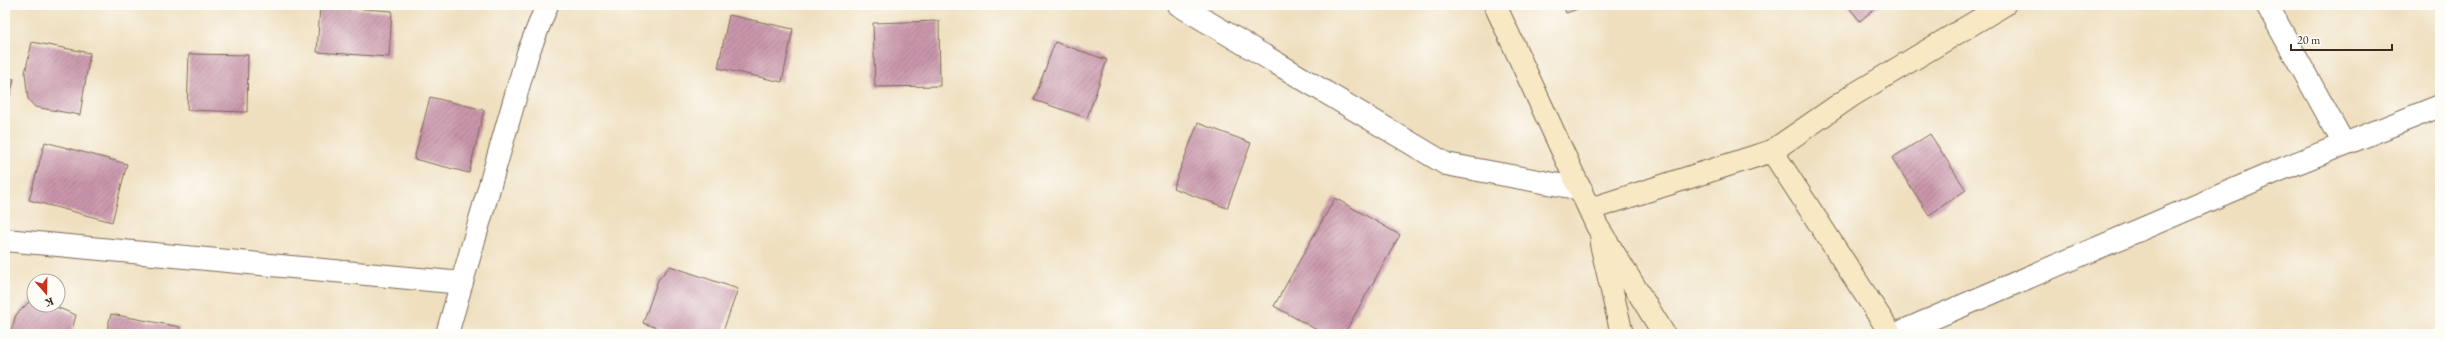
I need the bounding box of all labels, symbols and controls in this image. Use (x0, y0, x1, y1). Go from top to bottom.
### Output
scale bar (2291, 26, 2392, 52)
text: 20 m (2297, 32, 2321, 48)
north arrow (26, 273, 66, 313)
text: K (43, 294, 56, 311)

